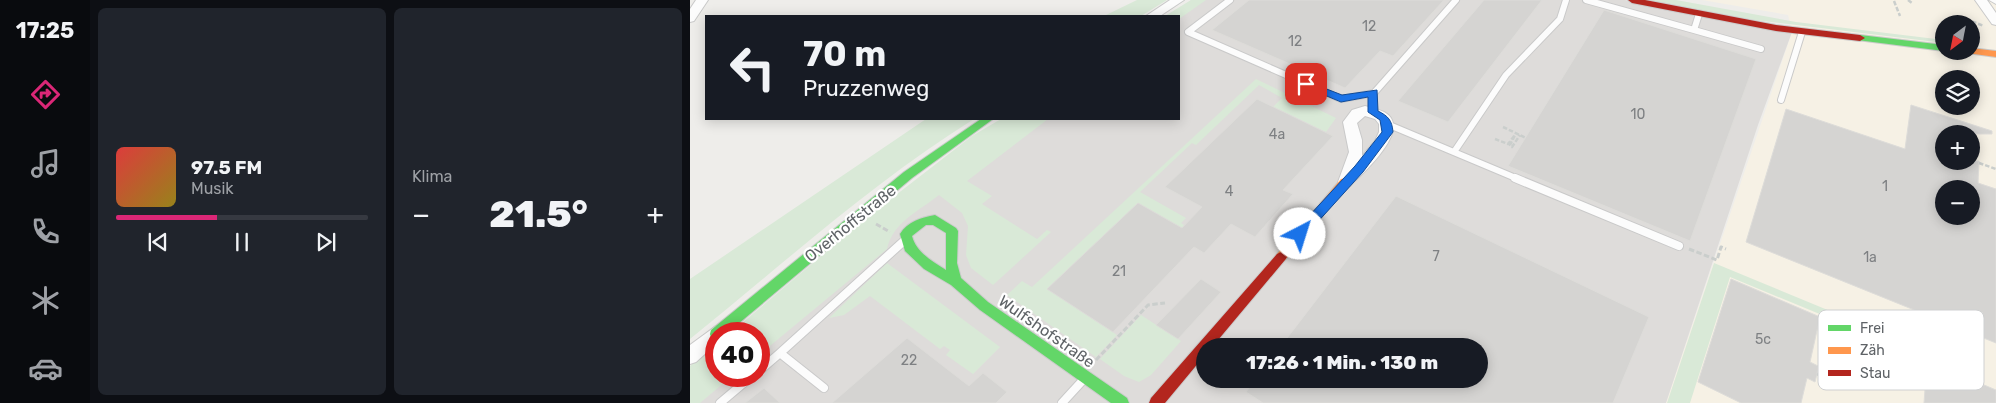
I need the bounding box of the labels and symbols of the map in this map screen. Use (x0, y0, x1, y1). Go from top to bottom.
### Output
north arrow (1935, 15, 1980, 60)
house number: 12 (1362, 18, 1376, 35)
house number: 12 (1288, 33, 1302, 50)
pin (1285, 63, 1327, 105)
house number: 10 (1631, 106, 1646, 123)
house number: 4a (1269, 126, 1285, 143)
house number: 1 (1882, 178, 1888, 195)
street label: Overhoffstraße (801, 181, 900, 266)
house number: 4 (1225, 183, 1234, 200)
position arrow (1273, 207, 1325, 259)
house number: 7 (1432, 248, 1440, 265)
house number: 1a (1863, 249, 1877, 266)
house number: 21 (1112, 263, 1126, 280)
street label: Wulfshofstraße (995, 291, 1098, 372)
legend (1818, 310, 1984, 390)
text: Frei (1860, 320, 1884, 337)
speed limit sign: 40 (705, 322, 770, 387)
house number: 5c (1755, 331, 1771, 348)
text: Zäh (1860, 342, 1885, 359)
house number: 22 (901, 352, 917, 369)
text: Stau (1860, 365, 1890, 382)

